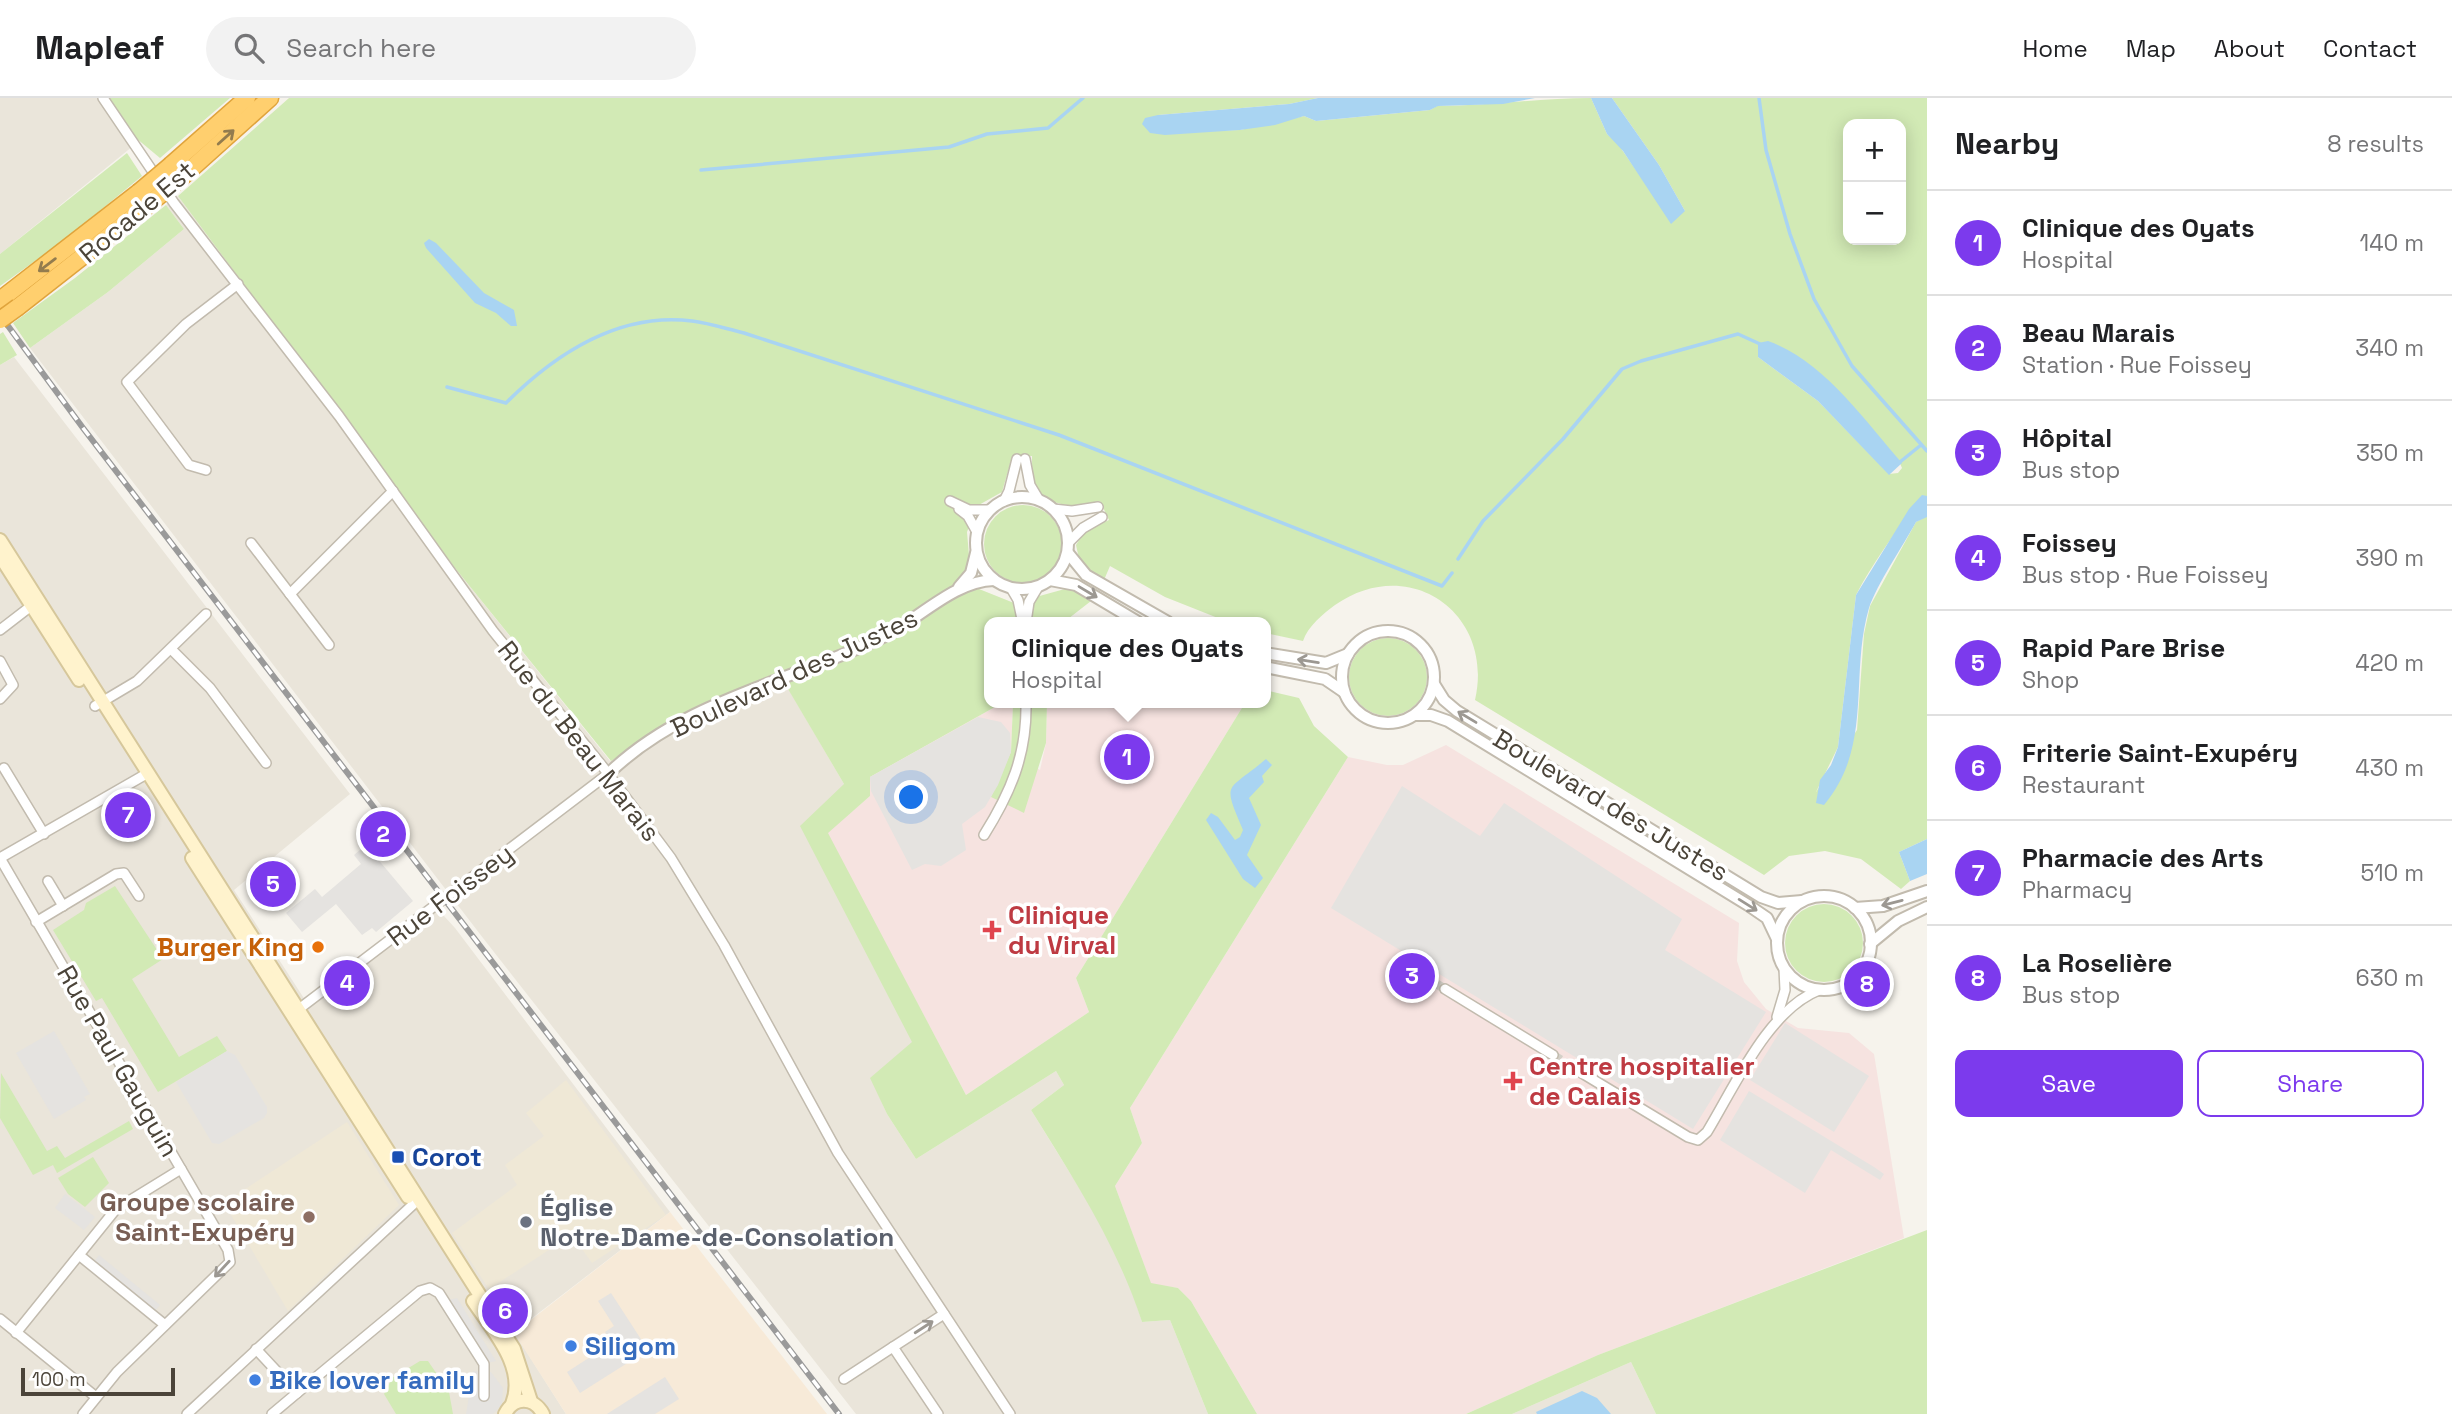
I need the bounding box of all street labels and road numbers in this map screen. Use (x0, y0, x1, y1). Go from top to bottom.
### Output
street label: Rocade Est (72, 154, 202, 270)
street label: Boulevard des Justes (665, 601, 923, 745)
street label: Rue du Beau Marais (490, 634, 668, 848)
street label: Boulevard des Justes (1487, 721, 1735, 889)
street label: Rue Foissey (380, 836, 520, 954)
street label: Rue Paul Gauguin (49, 959, 187, 1163)

